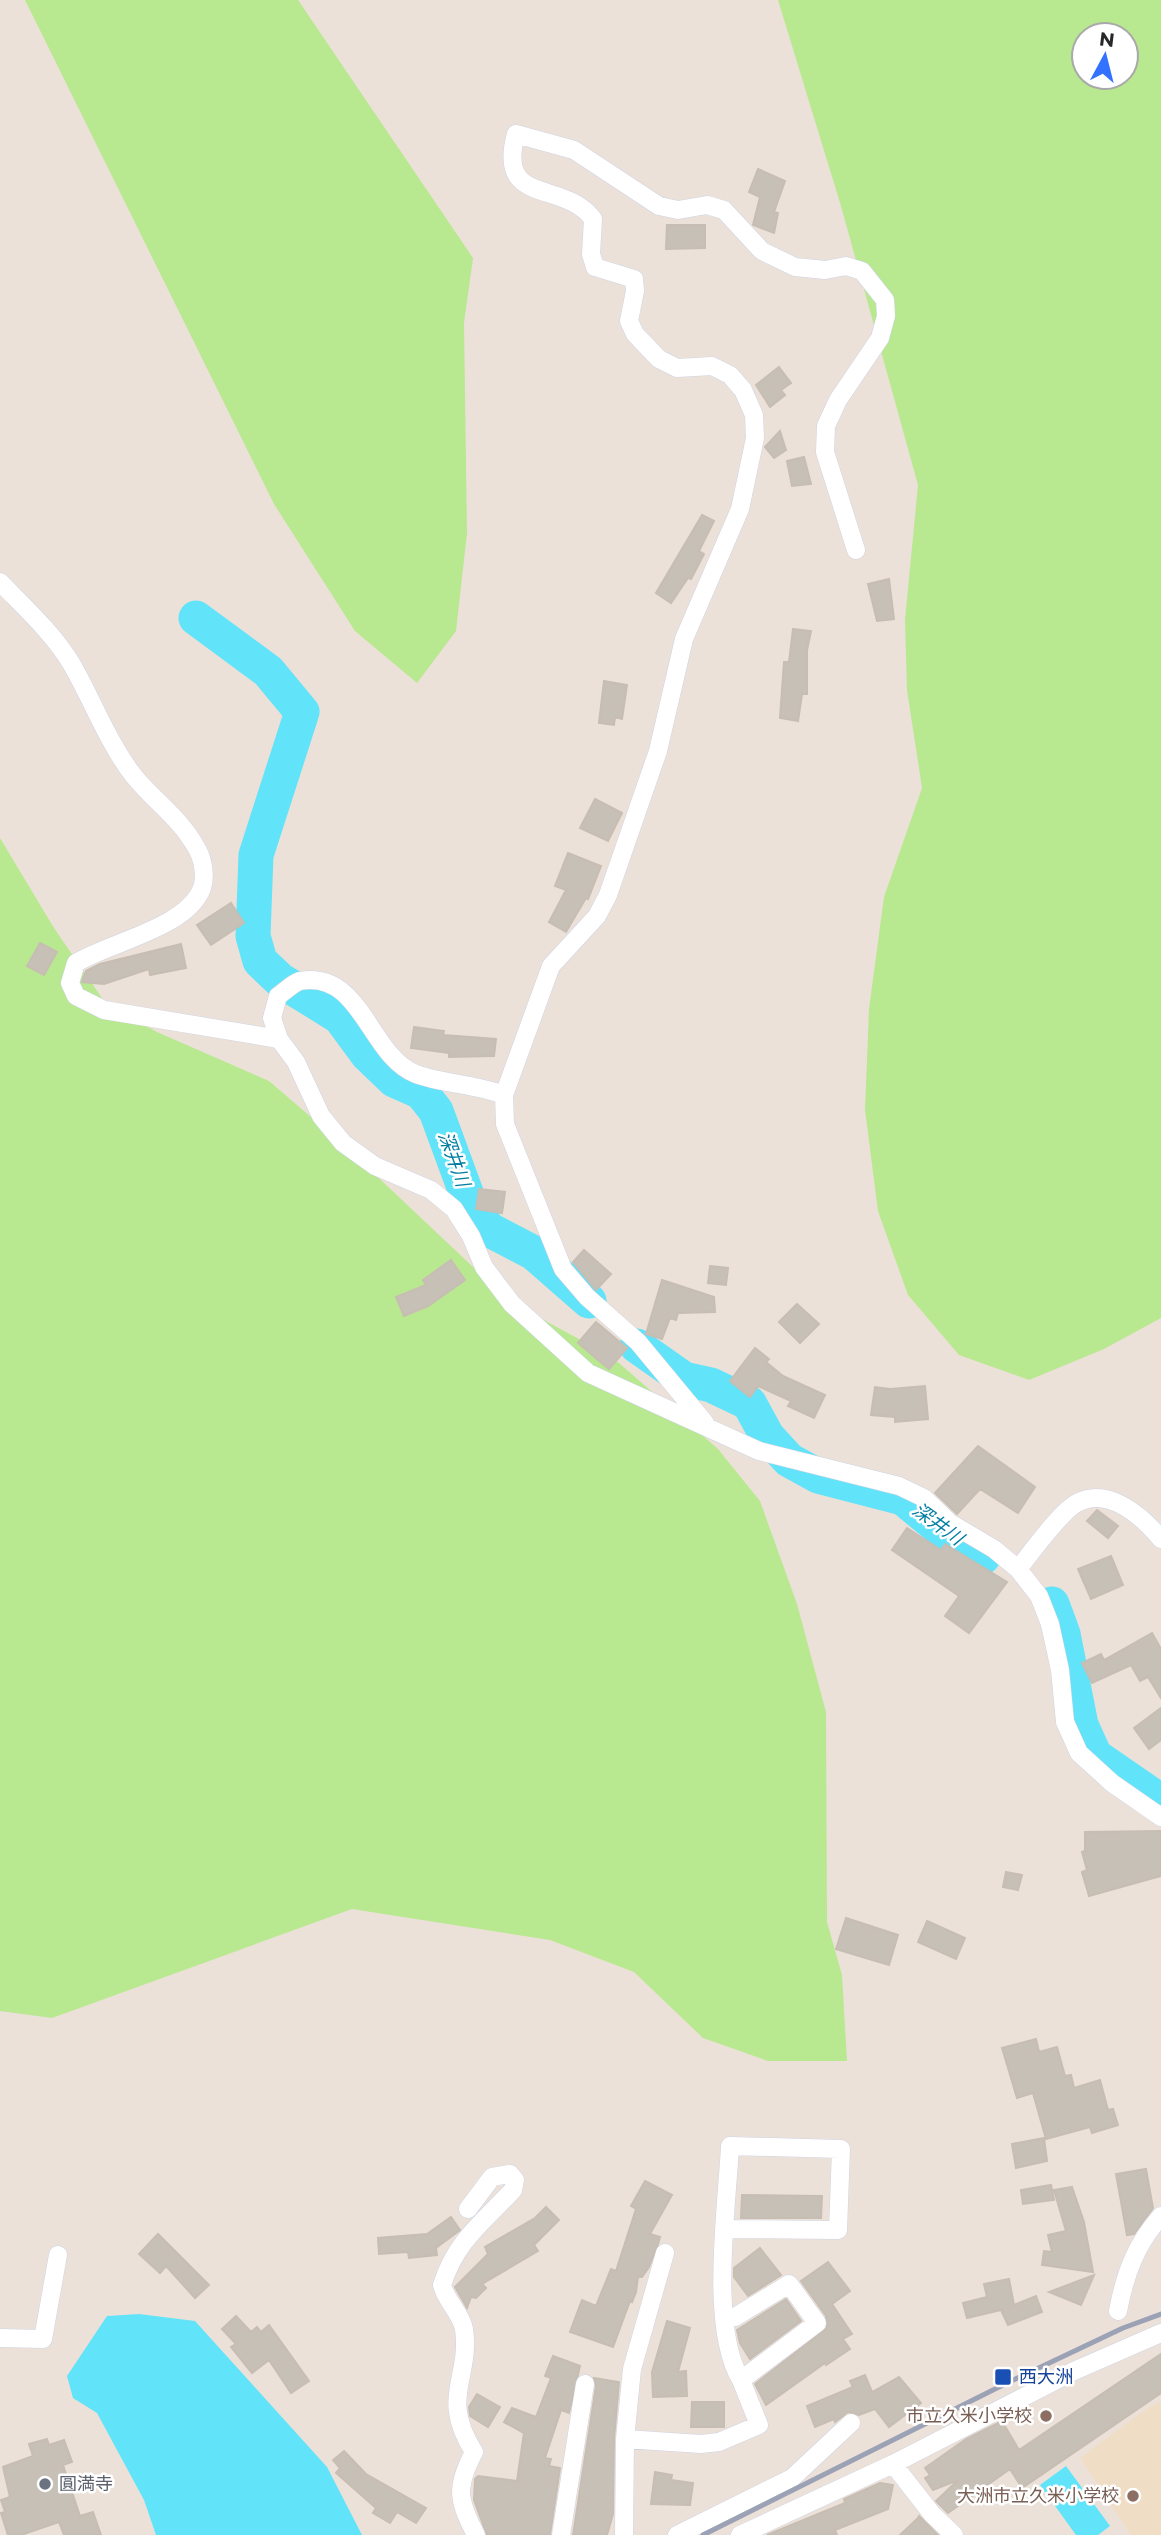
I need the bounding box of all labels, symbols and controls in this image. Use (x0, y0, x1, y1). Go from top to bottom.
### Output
north arrow (1070, 21, 1140, 91)
text: N (1098, 27, 1116, 52)
water label: 深井川 (433, 1128, 475, 1192)
water label: 深井川 (908, 1498, 969, 1551)
place label: 西大洲 (1019, 2366, 1073, 2388)
marker: 西大洲 (993, 2367, 1013, 2387)
place label: 市立久米小学校 (906, 2405, 1032, 2427)
marker: 市立久米小学校 (1038, 2408, 1054, 2424)
place label: 圓満寺 (59, 2473, 113, 2495)
marker: 圓満寺 (37, 2476, 53, 2492)
place label: 大洲市立久米小学校 (957, 2485, 1119, 2507)
marker: 大洲市立久米小学校 (1125, 2488, 1141, 2504)

